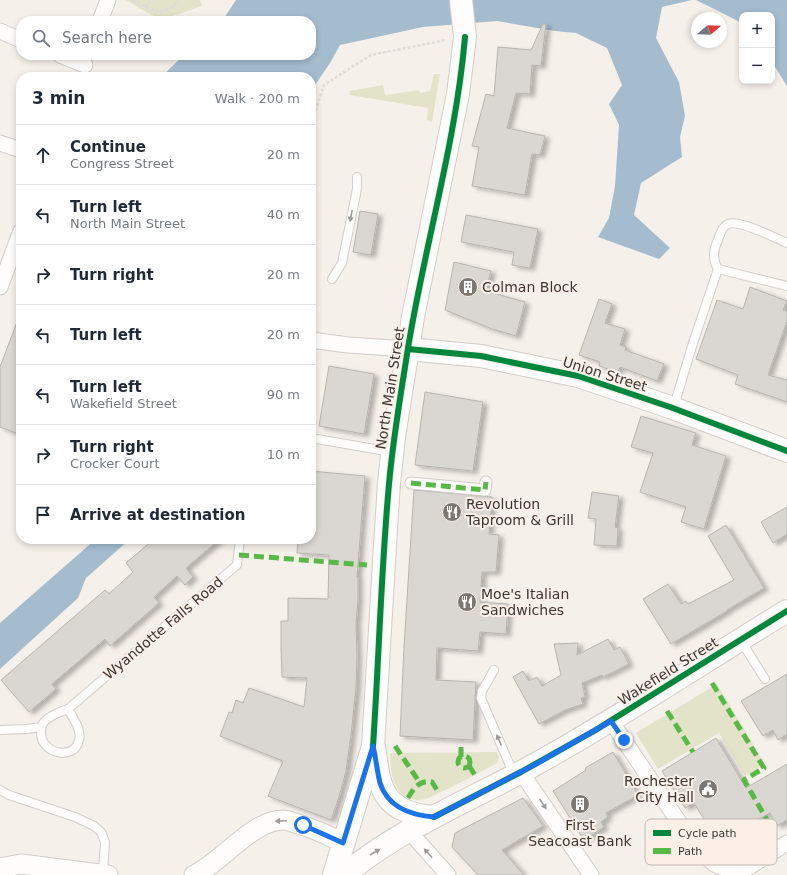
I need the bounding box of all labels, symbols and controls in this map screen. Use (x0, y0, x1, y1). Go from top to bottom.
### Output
north arrow (691, 12, 727, 48)
map controls (739, 12, 775, 84)
button: + (739, 12, 775, 48)
search box (16, 16, 316, 60)
icon: search (30, 27, 52, 49)
text: Search here (62, 29, 152, 47)
button: − (739, 48, 775, 84)
text: 3 min (32, 88, 85, 108)
text: Walk · 200 m (215, 91, 300, 106)
text: Continue (70, 138, 146, 156)
icon: ahead (32, 144, 54, 166)
text: 20 m (267, 147, 300, 162)
text: Congress Street (70, 156, 174, 171)
text: Turn left (70, 198, 142, 216)
icon: left (32, 204, 54, 226)
text: 40 m (267, 207, 300, 222)
one-way arrow (348, 210, 354, 222)
text: North Main Street (70, 216, 185, 231)
icon: right (32, 264, 54, 286)
text: Turn right (70, 266, 154, 284)
text: 20 m (267, 267, 300, 282)
building icon: Colman Block (457, 276, 479, 298)
place label: Colman Block (482, 279, 579, 295)
icon: left (32, 324, 54, 346)
street label: North Main Street (372, 325, 408, 451)
text: Turn left (70, 326, 142, 344)
text: 20 m (267, 327, 300, 342)
street label: Union Street (561, 354, 650, 395)
text: Turn left (70, 378, 142, 396)
icon: left (32, 384, 54, 406)
text: 90 m (267, 387, 300, 402)
text: Wakefield Street (70, 396, 177, 411)
text: Turn right (70, 438, 154, 456)
icon: right (32, 444, 54, 466)
text: 10 m (267, 447, 300, 462)
text: Crocker Court (70, 456, 160, 471)
place label: Revolution Taproom & Grill (465, 496, 574, 528)
restaurant icon: Revolution Taproom & Grill (441, 501, 463, 523)
icon: arrive (32, 504, 54, 526)
text: Arrive at destination (70, 506, 245, 524)
street label: Wyandotte Falls Road (100, 573, 226, 683)
place label: Moe's Italian Sandwiches (481, 586, 569, 618)
restaurant icon: Moe's Italian Sandwiches (456, 591, 478, 613)
street label: Wakefield Street (615, 633, 721, 708)
route end (615, 731, 633, 749)
one-way arrow (495, 733, 501, 745)
place label: Rochester City Hall (624, 773, 694, 805)
public building icon: Rochester City Hall (697, 778, 719, 800)
building icon: First Seacoast Bank (569, 793, 591, 815)
one-way arrow (539, 799, 547, 810)
route start (294, 816, 312, 834)
place label: First Seacoast Bank (528, 817, 633, 849)
one-way arrow (274, 818, 287, 824)
legend (645, 819, 777, 865)
text: Cycle path (678, 827, 737, 840)
text: Path (678, 845, 702, 858)
one-way arrow (424, 848, 433, 858)
one-way arrow (369, 849, 381, 856)

